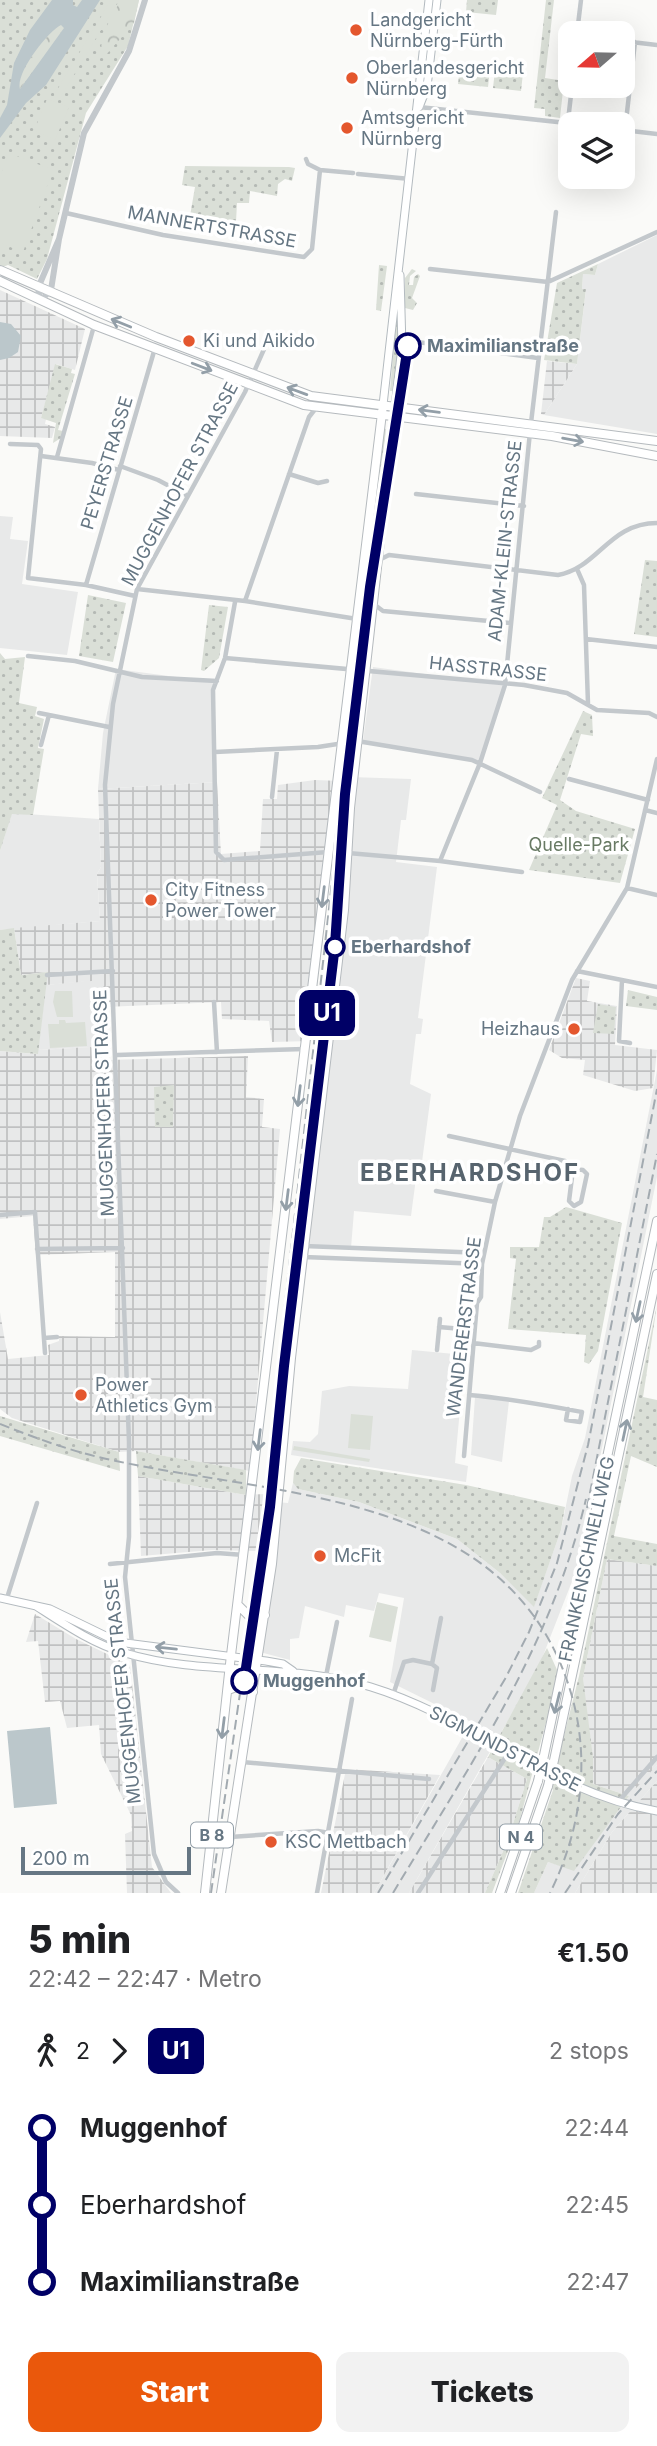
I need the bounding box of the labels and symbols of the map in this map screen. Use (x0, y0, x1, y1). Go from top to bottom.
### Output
place label: Landgericht Nürnberg-Fürth (370, 9, 503, 51)
north arrow (558, 21, 635, 98)
marker: Landgericht Nürnberg-Fürth (348, 22, 364, 38)
place label: Oberlandesgericht Nürnberg (366, 57, 524, 99)
marker: Oberlandesgericht Nürnberg (344, 70, 360, 86)
place label: Amtsgericht Nürnberg (361, 107, 464, 149)
marker: Amtsgericht Nürnberg (339, 120, 355, 136)
street label: MANNERTSTRASSE (126, 201, 298, 252)
one-way arrow (111, 316, 132, 329)
place label: Ki und Aikido (203, 330, 315, 351)
marker: Ki und Aikido (181, 333, 197, 349)
marker: Maximilianstraße (395, 333, 421, 359)
place label: Maximilianstraße (427, 335, 579, 356)
one-way arrow (191, 361, 212, 374)
street label: MUGGENHOFER STRASSE (117, 379, 242, 589)
one-way arrow (286, 384, 308, 396)
street label: PEYERSTRASSE (76, 394, 137, 532)
one-way arrow (418, 405, 441, 418)
one-way arrow (561, 434, 584, 447)
street label: ADAM-KLEIN-STRASSE (483, 439, 526, 643)
street label: HASSTRASSE (428, 652, 548, 685)
park label: Quelle-Park (529, 834, 630, 855)
place label: City Fitness Power Tower (165, 879, 276, 921)
one-way arrow (317, 885, 330, 908)
marker: City Fitness Power Tower (143, 892, 159, 908)
place label: Eberhardshof (351, 936, 471, 957)
marker: Eberhardshof (325, 937, 345, 957)
street label: MUGGENHOFER STRASSE (89, 989, 118, 1217)
line badge: U1 (296, 990, 358, 1036)
place label: Heizhaus (481, 1018, 560, 1039)
marker: Heizhaus (566, 1021, 582, 1037)
one-way arrow (292, 1084, 305, 1107)
district label: EBERHARDSHOF (360, 1158, 580, 1187)
one-way arrow (280, 1188, 293, 1211)
street label: WANDERERSTRASSE (442, 1236, 485, 1418)
one-way arrow (631, 1300, 645, 1323)
place label: Power Athletics Gym (95, 1374, 213, 1416)
marker: Power Athletics Gym (73, 1387, 89, 1403)
one-way arrow (618, 1419, 632, 1442)
one-way arrow (252, 1429, 265, 1451)
street label: FRANKENSCHNELLWEG (554, 1454, 619, 1664)
place label: McFit (334, 1545, 382, 1566)
marker: McFit (312, 1548, 328, 1564)
street label: MUGGENHOFER STRASSE (100, 1577, 145, 1805)
one-way arrow (155, 1641, 178, 1654)
marker: Muggenhof (231, 1668, 257, 1694)
place label: Muggenhof (263, 1670, 365, 1691)
one-way arrow (550, 1691, 563, 1713)
street label: SIGMUNDSTRASSE (426, 1701, 584, 1796)
one-way arrow (217, 1716, 230, 1739)
road number: B 8 (191, 1823, 233, 1848)
road number: N 4 (500, 1825, 542, 1850)
place label: KSC Mettbach (285, 1831, 407, 1852)
marker: KSC Mettbach (263, 1834, 279, 1850)
scale bar (21, 1844, 191, 1876)

